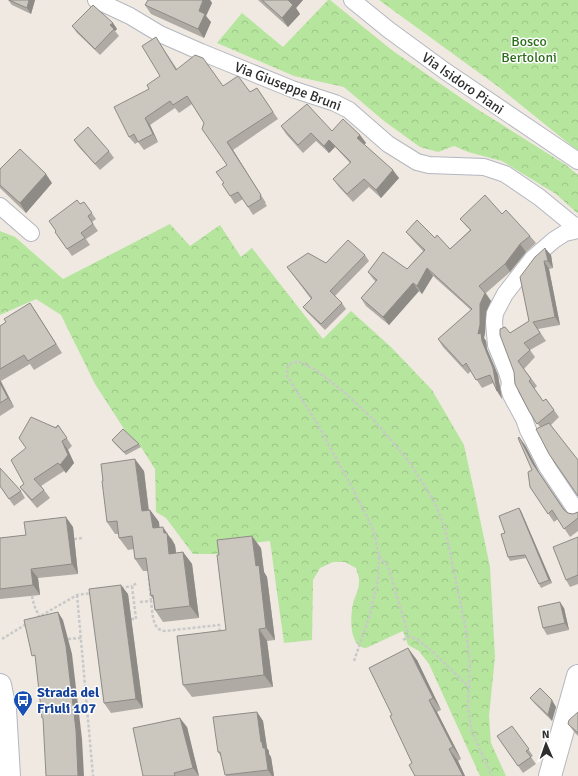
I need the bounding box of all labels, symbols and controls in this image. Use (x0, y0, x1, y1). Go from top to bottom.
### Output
park label: Bosco Bertoloni (501, 33, 557, 66)
street label: Via Isidoro Piani (418, 49, 507, 118)
street label: Via Giuseppe Bruni (232, 58, 344, 115)
place label: Strada del Friuli 107 (37, 684, 100, 717)
bus stop icon: Strada del Friuli 107 (12, 689, 34, 717)
north arrow (526, 724, 566, 764)
text: N (542, 728, 550, 741)

